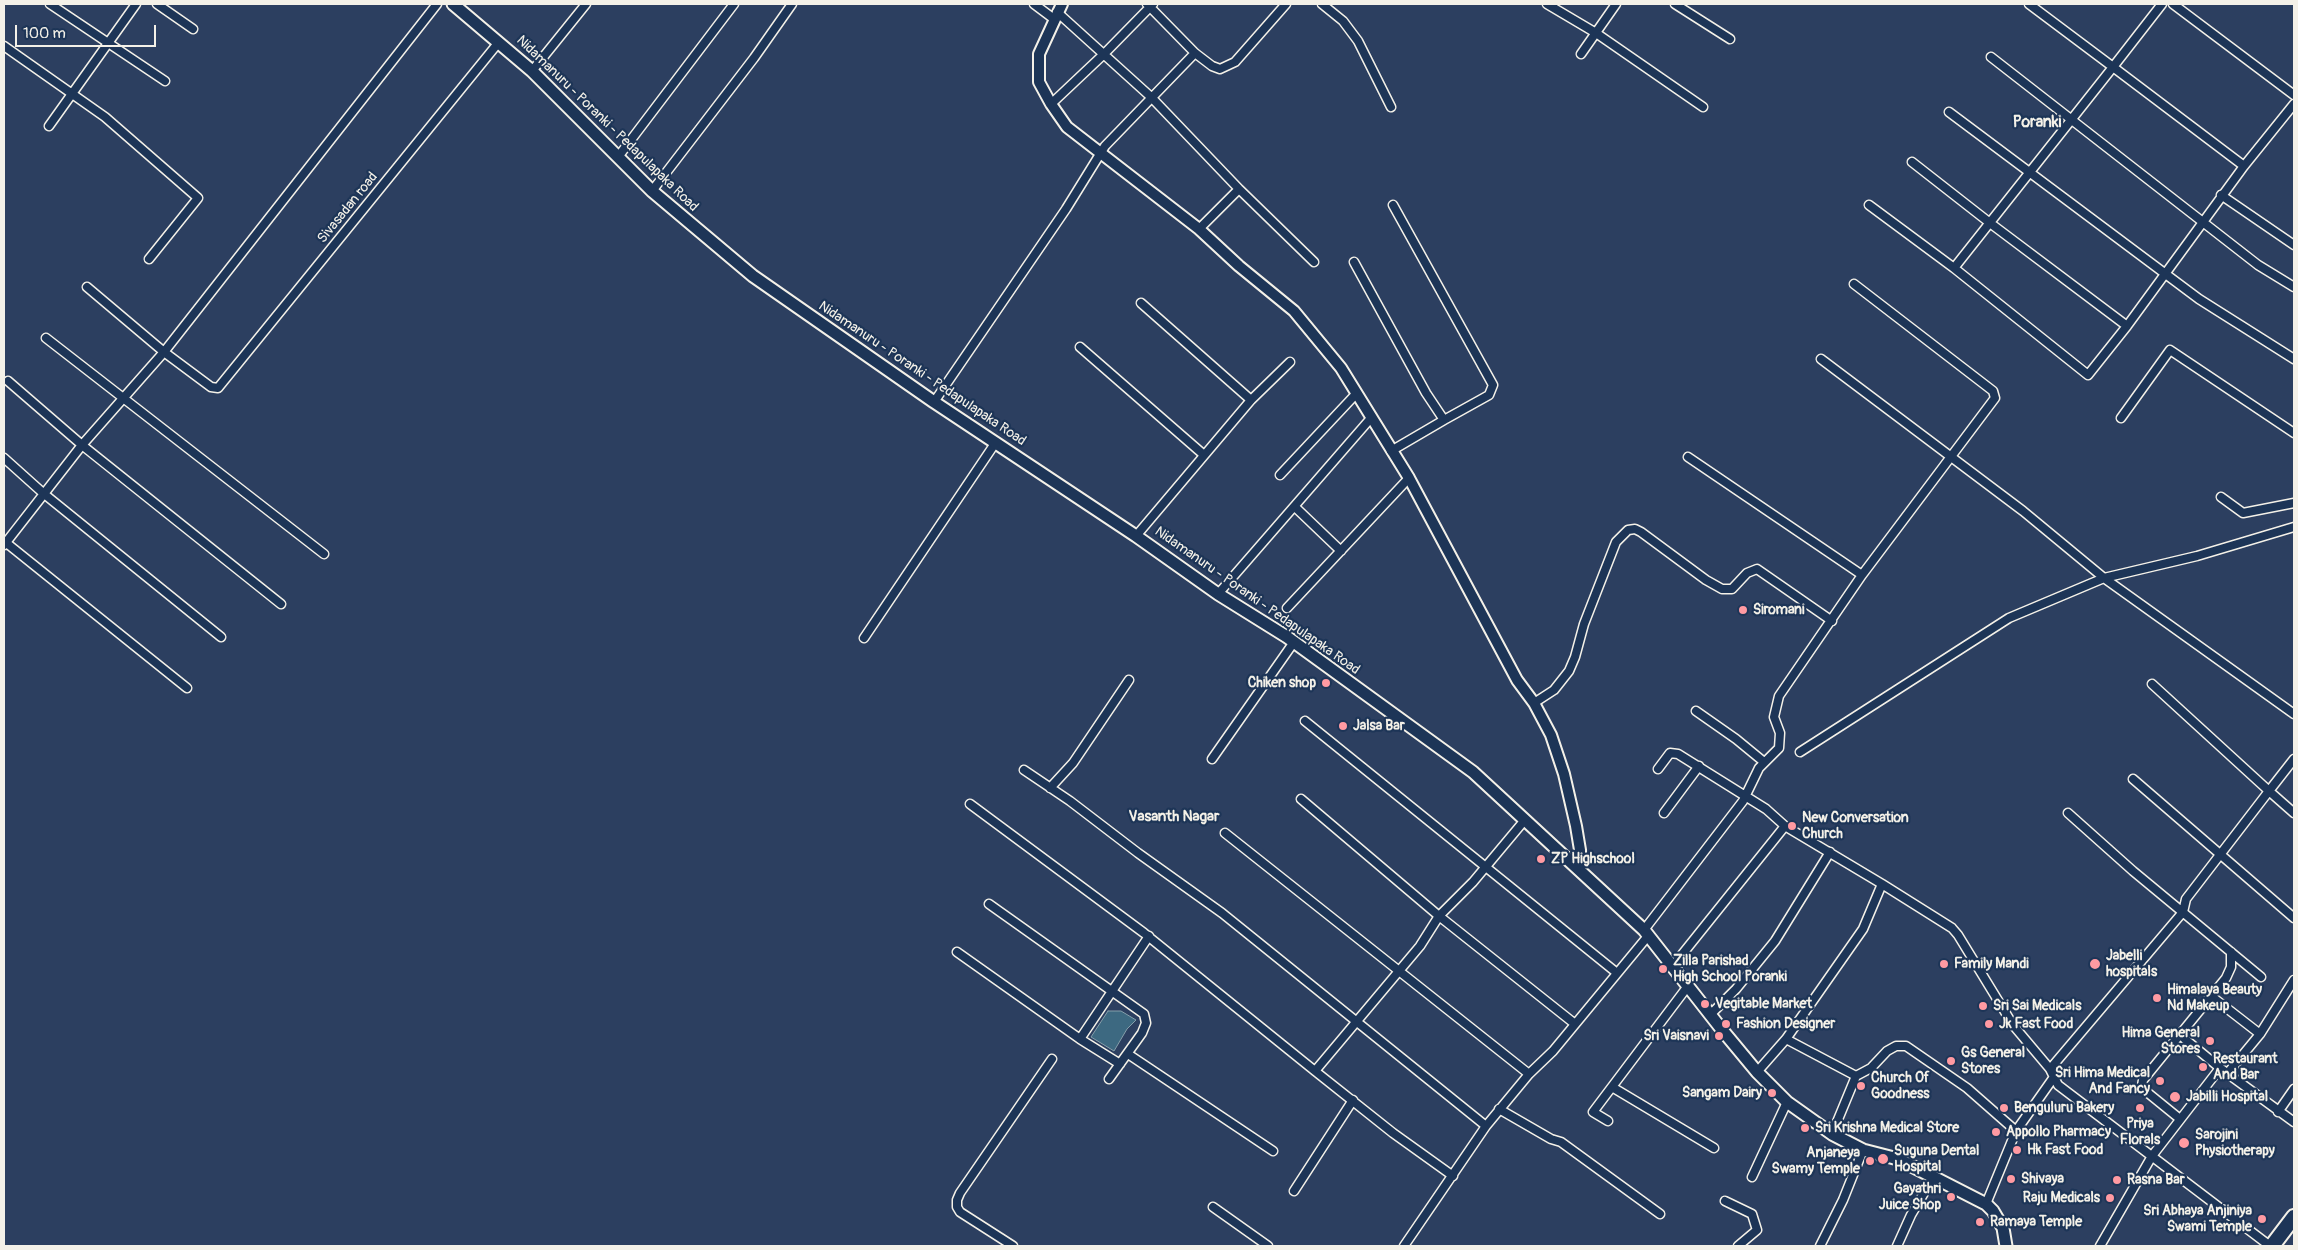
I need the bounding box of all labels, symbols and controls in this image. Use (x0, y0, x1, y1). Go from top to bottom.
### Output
scale bar (18, 15, 159, 47)
text: 100 m (23, 24, 66, 43)
street label: Nidamanuru - Poranki - Pedapulapaka Road (513, 32, 701, 216)
district label: Poranki (2013, 113, 2061, 133)
street label: Sivasadan road (314, 169, 382, 247)
street label: Nidamanuru - Poranki - Pedapulapaka Road (815, 298, 1029, 450)
street label: Nidamanuru - Poranki - Pedapulapaka Road (1151, 523, 1363, 679)
place label: Siromani (1753, 602, 1804, 618)
marker: Siromani (1737, 604, 1749, 616)
place label: Chiken shop (1248, 675, 1316, 691)
marker: Chiken shop (1320, 677, 1332, 689)
place label: Jalsa Bar (1353, 718, 1405, 734)
marker: Jalsa Bar (1337, 720, 1349, 732)
district label: Vasanth Nagar (1129, 808, 1219, 826)
place label: New Conversation Church (1802, 810, 1909, 842)
marker: New Conversation Church (1786, 820, 1798, 832)
place label: ZP Highschool (1551, 851, 1635, 867)
marker: ZP Highschool (1535, 853, 1547, 865)
place label: Jabelli hospitals (2106, 948, 2157, 980)
place label: Zilla Parishad High School Poranki (1673, 953, 1787, 986)
place label: Family Mandi (1954, 956, 2029, 972)
marker: Jabelli hospitals (2088, 957, 2102, 971)
marker: Family Mandi (1938, 958, 1950, 970)
marker: Zilla Parishad High School Poranki (1657, 963, 1669, 975)
place label: Himalaya Beauty Nd Makeup (2167, 982, 2262, 1014)
marker: Himalaya Beauty Nd Makeup (2151, 992, 2163, 1004)
place label: Vegitable Market (1715, 996, 1812, 1012)
marker: Vegitable Market (1699, 998, 1711, 1010)
place label: Sri Sai Medicals (1993, 998, 2081, 1014)
marker: Sri Sai Medicals (1977, 1000, 1989, 1012)
place label: Fashion Designer (1736, 1016, 1835, 1032)
place label: Jk Fast Food (1999, 1016, 2073, 1032)
marker: Fashion Designer (1720, 1018, 1732, 1030)
marker: Jk Fast Food (1983, 1018, 1995, 1030)
place label: Hima General Stores (2121, 1025, 2200, 1058)
place label: Sri Vaisnavi (1643, 1028, 1709, 1044)
marker: Sri Vaisnavi (1713, 1030, 1725, 1042)
marker: Hima General Stores (2204, 1035, 2216, 1047)
place label: Gs General Stores (1961, 1045, 2025, 1078)
place label: Restaurant And Bar (2213, 1051, 2278, 1084)
marker: Gs General Stores (1945, 1055, 1957, 1067)
marker: Restaurant And Bar (2197, 1061, 2209, 1073)
place label: Sri Hima Medical And Fancy (2055, 1065, 2150, 1098)
place label: Church Of Goodness (1871, 1070, 1930, 1102)
marker: Sri Hima Medical And Fancy (2154, 1075, 2166, 1087)
marker: Church Of Goodness (1855, 1080, 1867, 1092)
place label: Sangam Dairy (1682, 1085, 1762, 1101)
marker: Sangam Dairy (1766, 1087, 1778, 1099)
place label: Jabilli Hospital (2186, 1089, 2268, 1105)
marker: Jabilli Hospital (2168, 1090, 2182, 1104)
place label: Benguluru Bakery (2014, 1100, 2114, 1116)
marker: Benguluru Bakery (1998, 1102, 2010, 1114)
marker: Priya Florals (2134, 1102, 2146, 1114)
place label: Priya Florals (2120, 1116, 2160, 1148)
place label: Sri Krishna Medical Store (1815, 1120, 1959, 1136)
marker: Sri Krishna Medical Store (1799, 1122, 1811, 1134)
place label: Appollo Pharmacy (2006, 1124, 2111, 1140)
marker: Appollo Pharmacy (1990, 1126, 2002, 1138)
place label: Sarojini Physiotherapy (2195, 1127, 2275, 1160)
marker: Sarojini Physiotherapy (2177, 1136, 2191, 1150)
place label: Hk Fast Food (2027, 1142, 2103, 1158)
place label: Suguna Dental Hospital (1894, 1143, 1979, 1176)
marker: Hk Fast Food (2011, 1144, 2023, 1156)
place label: Anjaneya Swamy Temple (1771, 1145, 1860, 1178)
marker: Suguna Dental Hospital (1876, 1152, 1890, 1166)
marker: Anjaneya Swamy Temple (1864, 1155, 1876, 1167)
place label: Shivaya (2021, 1171, 2064, 1187)
place label: Rasna Bar (2127, 1172, 2185, 1188)
marker: Shivaya (2005, 1173, 2017, 1185)
marker: Rasna Bar (2111, 1174, 2123, 1186)
place label: Gayathri Juice Shop (1879, 1181, 1941, 1214)
place label: Raju Medicals (2023, 1190, 2100, 1206)
marker: Gayathri Juice Shop (1945, 1191, 1957, 1203)
marker: Raju Medicals (2104, 1192, 2116, 1204)
place label: Sri Abhaya Anjiniya Swami Temple (2143, 1203, 2252, 1236)
marker: Sri Abhaya Anjiniya Swami Temple (2256, 1213, 2268, 1225)
place label: Ramaya Temple (1990, 1214, 2082, 1230)
marker: Ramaya Temple (1974, 1216, 1986, 1228)

